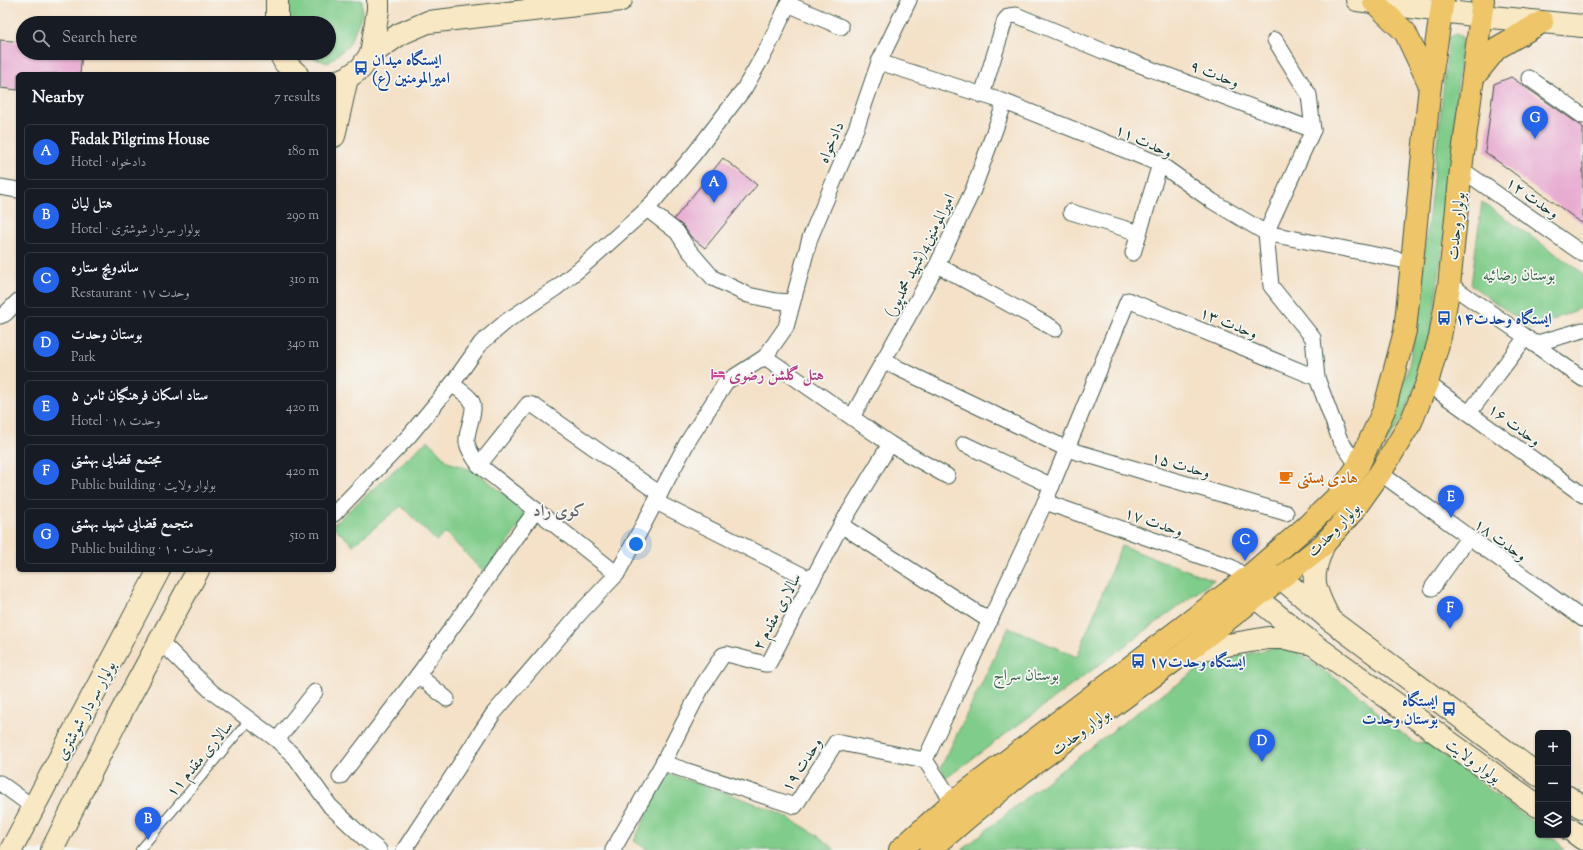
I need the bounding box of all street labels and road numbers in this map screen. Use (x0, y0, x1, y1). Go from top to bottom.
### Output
street label: وحدت ۹ (1186, 55, 1242, 95)
street label: دادخواه (813, 119, 851, 167)
street label: وحدت ۱۱ (1111, 119, 1175, 165)
street label: وحدت ۱۲ (1500, 172, 1563, 226)
street label: امیرالمومنین4(شهید محمدپور) (880, 190, 962, 322)
street label: بولوار وحدت (1442, 191, 1473, 262)
street label: وحدت ۱۳ (1196, 302, 1260, 346)
street label: وحدت ۱۶ (1482, 399, 1545, 453)
street label: وحدت ۱۵ (1148, 447, 1213, 486)
street label: بولوار وحدت (1303, 498, 1367, 563)
street label: وحدت ۱۷ (1121, 503, 1186, 544)
street label: وحدت ۱۸ (1468, 514, 1531, 568)
street label: سالاری مقدم ۲ (748, 569, 809, 656)
street label: بولوار سردار شوشتری (51, 657, 123, 765)
street label: بولوار وحدت (1047, 704, 1116, 762)
street label: سالاری مقدم ۱۱ (162, 716, 241, 804)
street label: وحدت ۱۹ (777, 734, 829, 797)
street label: بولوار ولایت (1440, 734, 1505, 790)

